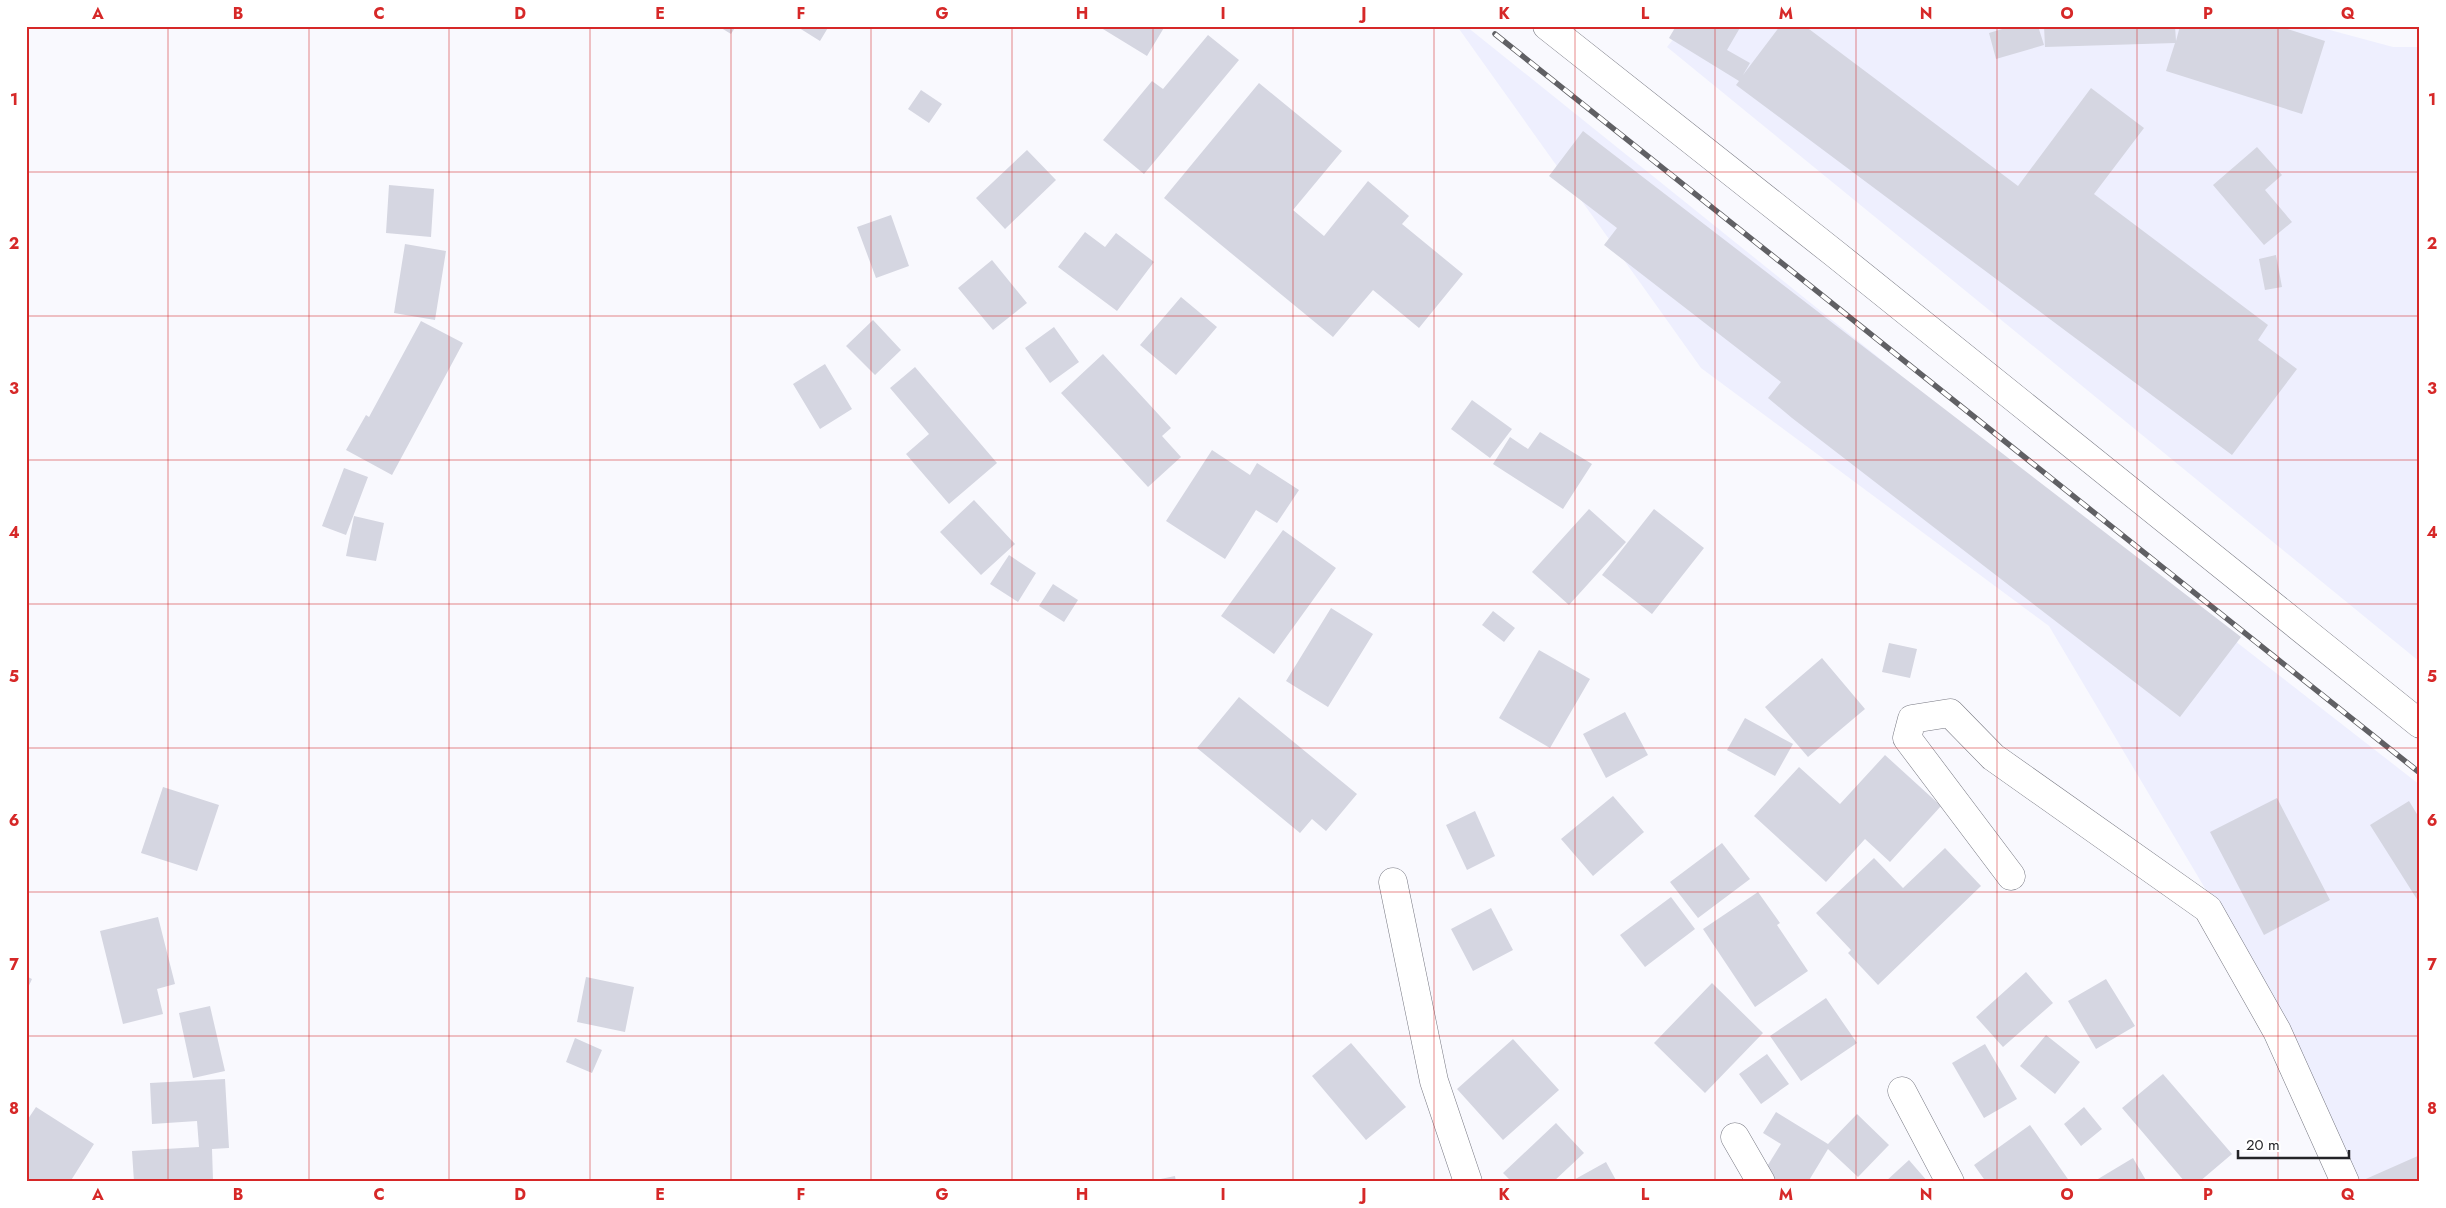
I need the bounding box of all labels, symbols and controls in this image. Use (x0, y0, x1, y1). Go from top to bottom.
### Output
text: A (91, 2, 104, 25)
text: B (233, 2, 243, 25)
text: C (373, 2, 385, 25)
text: D (514, 2, 526, 25)
text: E (655, 2, 665, 25)
text: F (797, 2, 805, 25)
text: G (935, 2, 949, 25)
text: H (1076, 2, 1088, 25)
text: I (1220, 2, 1226, 25)
text: J (1358, 2, 1367, 25)
text: K (1498, 2, 1510, 25)
text: L (1641, 2, 1650, 25)
text: M (1779, 2, 1793, 25)
text: N (1920, 2, 1932, 25)
text: O (2060, 2, 2074, 25)
text: P (2203, 2, 2213, 25)
text: Q (2341, 2, 2355, 25)
text: 1 (10, 88, 18, 111)
text: 1 (2428, 88, 2436, 111)
text: 2 (9, 232, 19, 255)
text: 2 (2427, 232, 2437, 255)
text: 3 (9, 377, 19, 400)
text: 3 (2427, 377, 2437, 400)
text: 4 (8, 521, 20, 544)
text: 4 (2426, 521, 2438, 544)
text: 5 (9, 665, 19, 688)
text: 5 (2427, 665, 2437, 688)
text: 6 (9, 809, 19, 832)
text: 6 (2427, 809, 2437, 832)
text: 7 (9, 953, 19, 976)
text: 7 (2427, 953, 2437, 976)
text: 8 (9, 1097, 19, 1120)
text: 8 (2427, 1097, 2437, 1120)
scale bar (2238, 1128, 2350, 1160)
text: 20 m (2246, 1134, 2280, 1156)
text: A (91, 1183, 104, 1206)
text: B (233, 1183, 243, 1206)
text: C (373, 1183, 385, 1206)
text: D (514, 1183, 526, 1206)
text: E (655, 1183, 665, 1206)
text: F (797, 1183, 805, 1206)
text: G (935, 1183, 949, 1206)
text: H (1076, 1183, 1088, 1206)
text: I (1220, 1183, 1226, 1206)
text: J (1358, 1183, 1367, 1206)
text: K (1498, 1183, 1510, 1206)
text: L (1641, 1183, 1650, 1206)
text: M (1779, 1183, 1793, 1206)
text: N (1920, 1183, 1932, 1206)
text: O (2060, 1183, 2074, 1206)
text: P (2203, 1183, 2213, 1206)
text: Q (2341, 1183, 2355, 1206)

